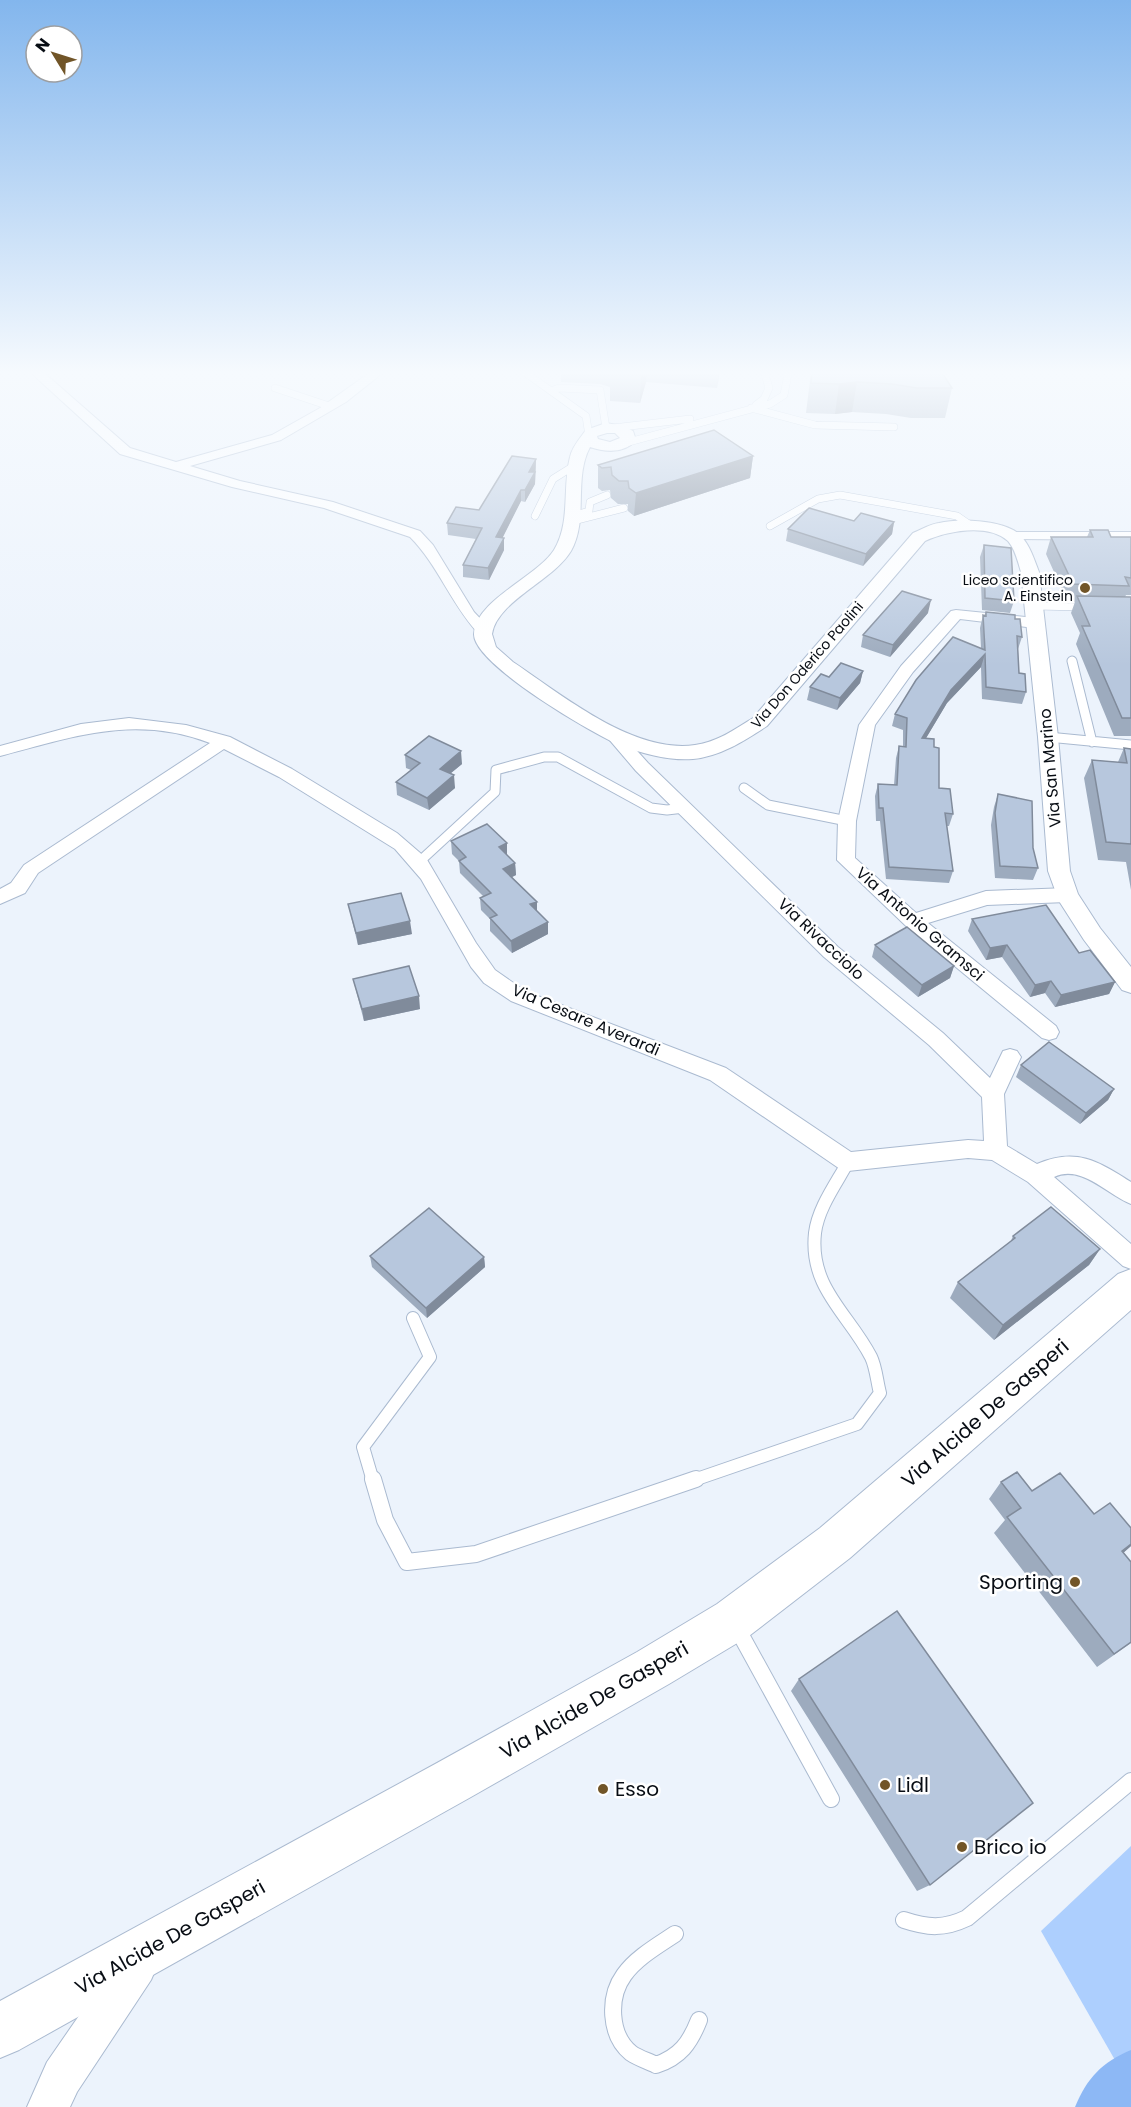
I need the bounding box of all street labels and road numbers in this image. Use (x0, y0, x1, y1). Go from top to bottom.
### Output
street label: Via Don Oderico Paolini (746, 597, 868, 733)
street label: Via San Marino (1033, 707, 1067, 829)
street label: Via Antonio Gramsci (851, 862, 989, 986)
street label: Via Rivacciolo (773, 893, 869, 985)
street label: Via Cesare Averardi (508, 978, 664, 1062)
street label: Via Alcide De Gasperi (895, 1332, 1075, 1494)
street label: Via Alcide De Gasperi (494, 1634, 694, 1766)
street label: Via Alcide De Gasperi (70, 1873, 270, 2001)

